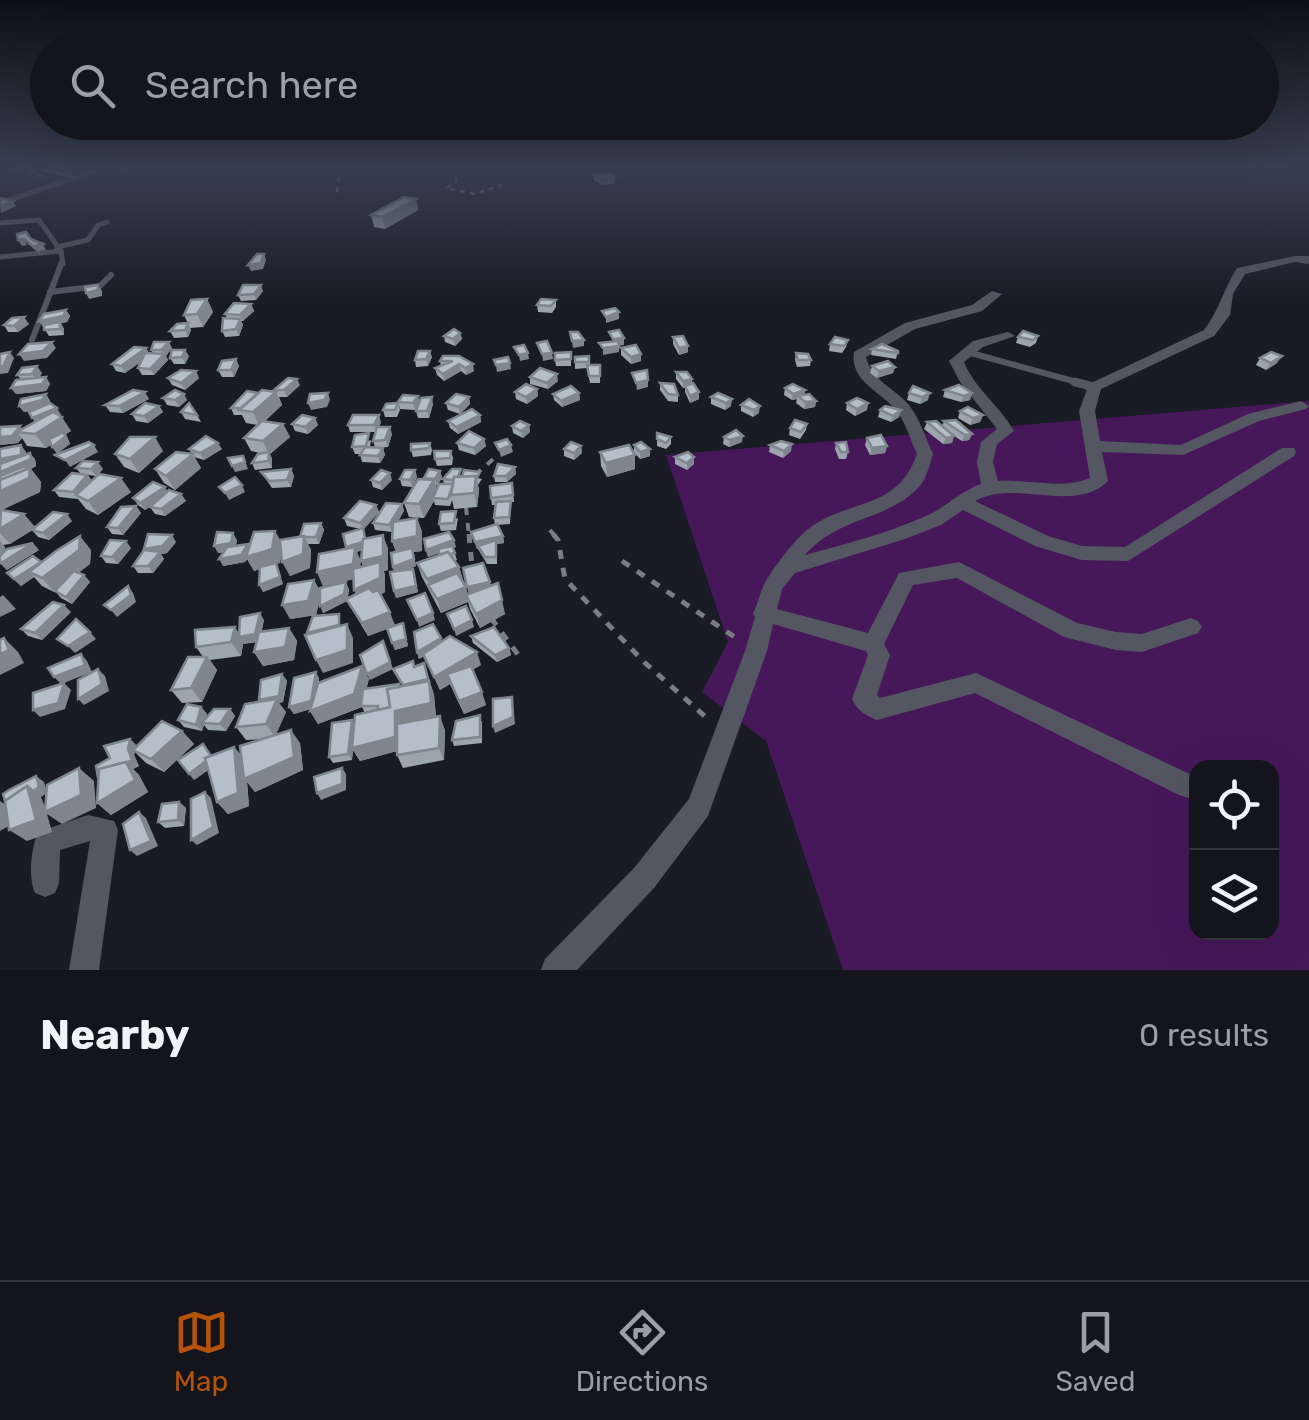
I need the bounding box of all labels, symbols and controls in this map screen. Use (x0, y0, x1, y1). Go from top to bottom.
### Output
search box (30, 30, 1279, 140)
icon: search (65, 58, 120, 113)
text: Search here (145, 62, 358, 108)
map controls (1189, 760, 1279, 940)
button: locate (1189, 760, 1279, 850)
button: layers (1189, 850, 1279, 940)
text: Nearby (40, 1010, 190, 1060)
text: 0 results (1139, 1016, 1269, 1054)
tab: Map (174, 1305, 229, 1398)
tab: Directions (576, 1305, 708, 1398)
tab: Saved (1055, 1305, 1135, 1398)

